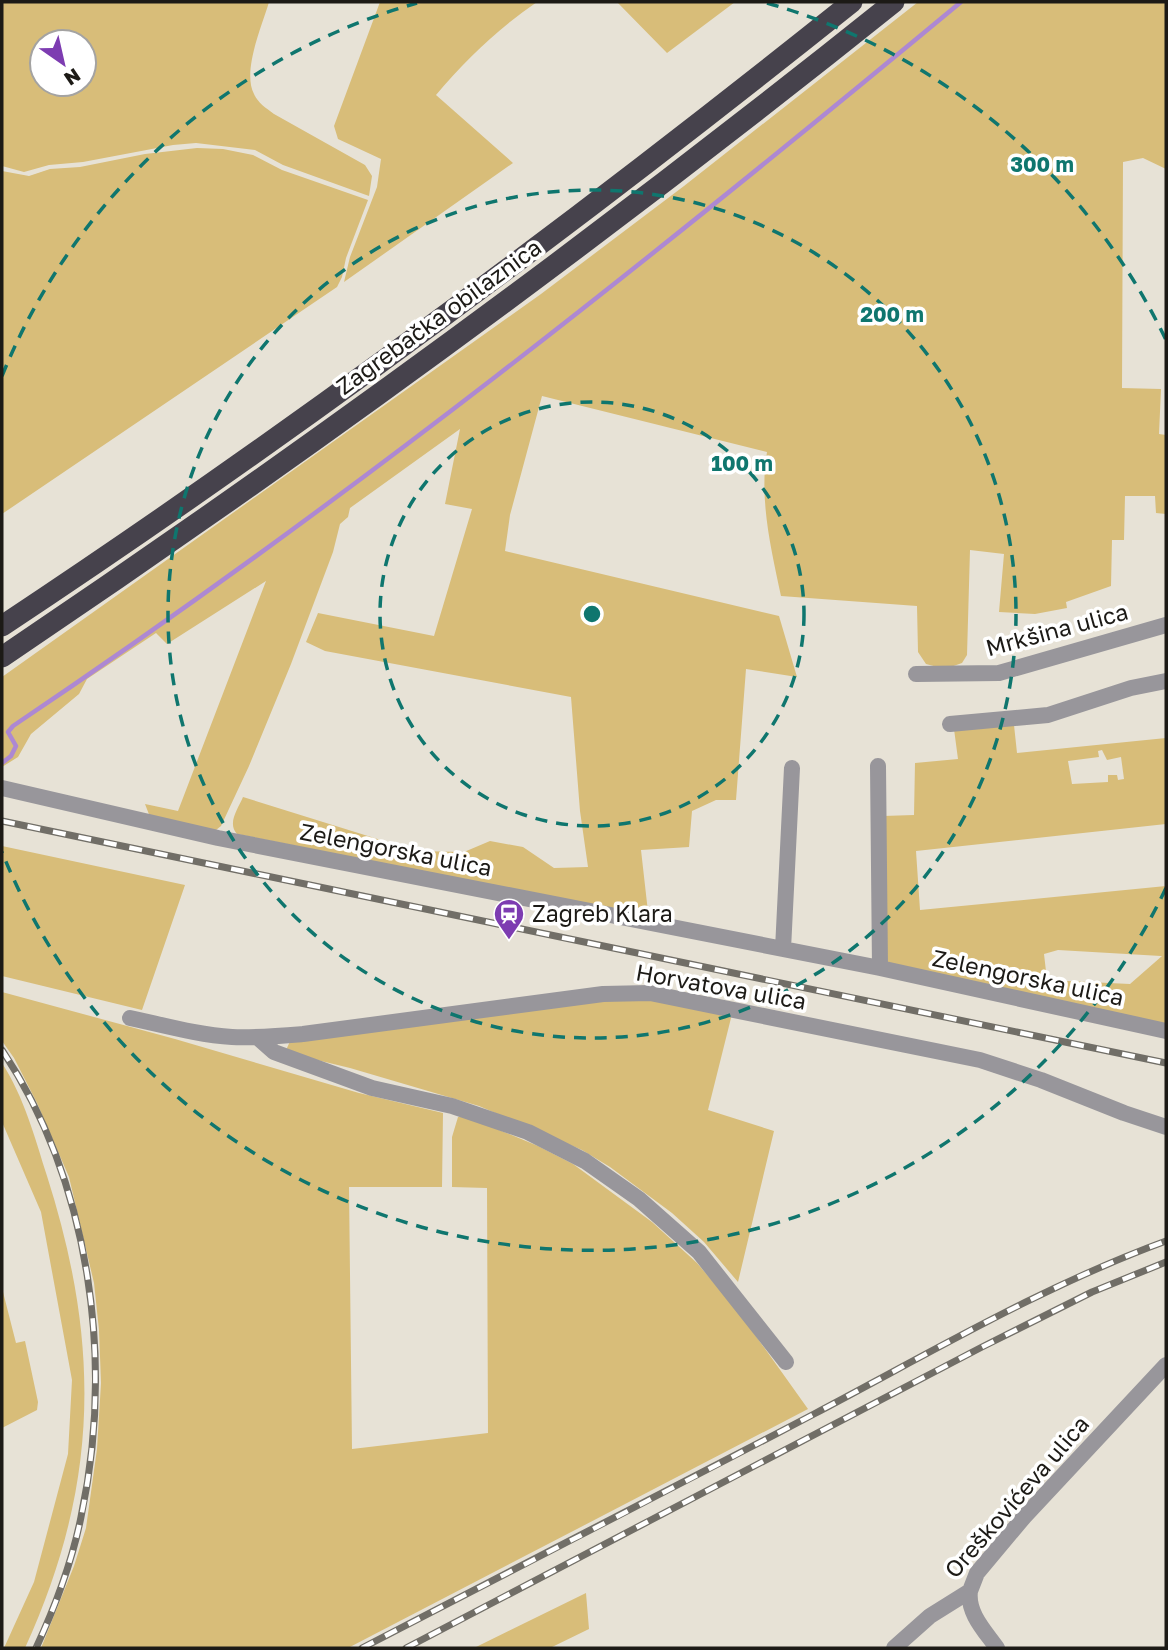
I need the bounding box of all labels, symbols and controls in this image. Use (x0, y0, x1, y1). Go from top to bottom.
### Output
north arrow (28, 28, 98, 98)
text: N (60, 64, 85, 91)
text: 300 m (1010, 151, 1074, 177)
street label: Zagrebačka obilaznica (331, 232, 546, 400)
text: 200 m (860, 301, 924, 327)
text: 100 m (711, 450, 773, 476)
street label: Mrkšina ulica (983, 597, 1131, 661)
centre of rings (580, 602, 604, 626)
street label: Zelengorska ulica (298, 817, 495, 881)
station icon: Zagreb Klara (492, 897, 526, 941)
place label: Zagreb Klara (532, 899, 673, 927)
street label: Zelengorska ulica (930, 943, 1126, 1011)
street label: Horvatova ulica (634, 957, 808, 1015)
street label: Oreškovićeva ulica (938, 1410, 1094, 1583)

